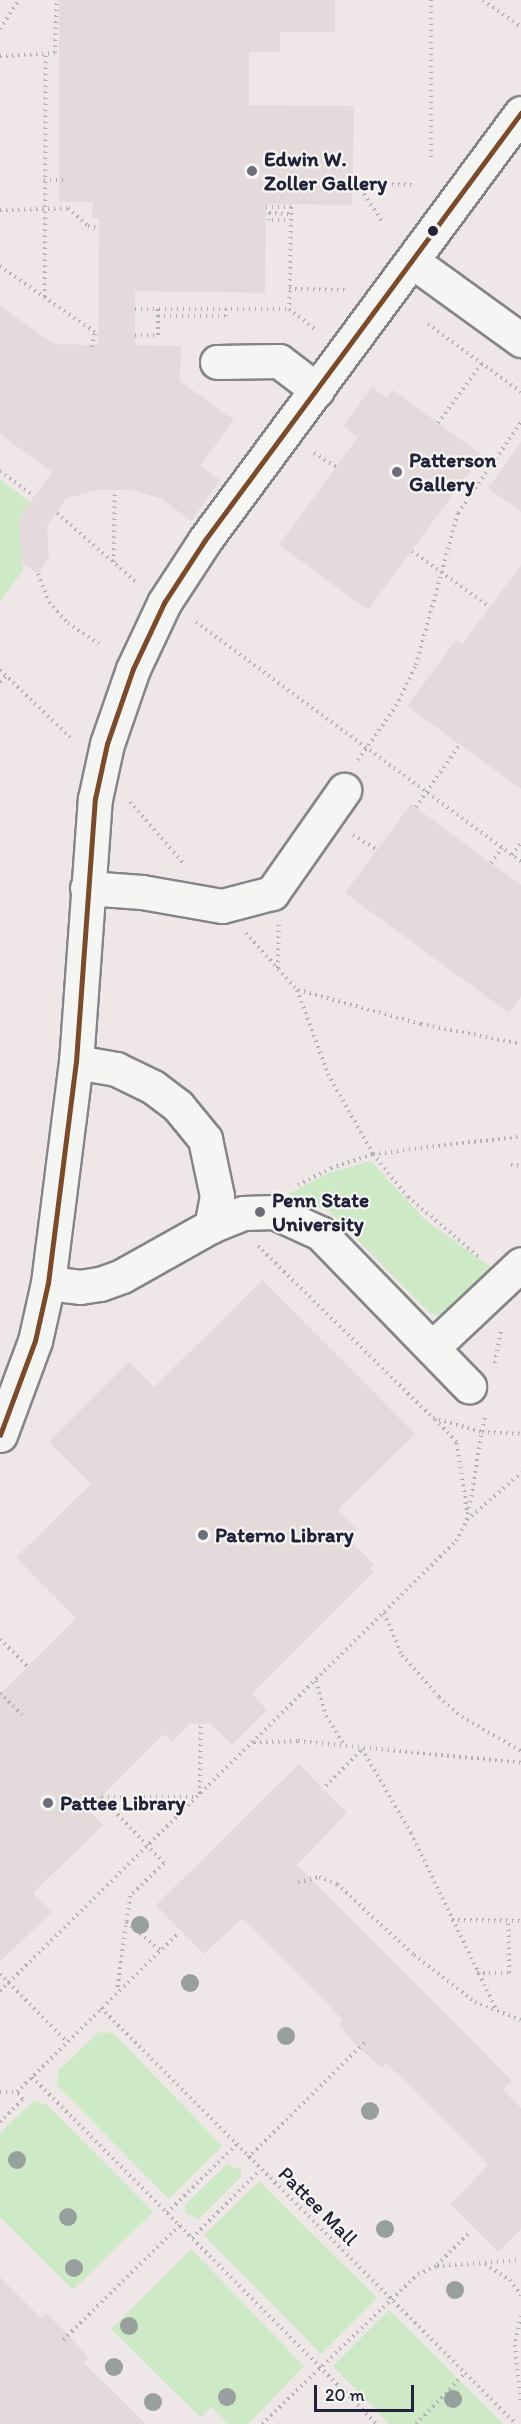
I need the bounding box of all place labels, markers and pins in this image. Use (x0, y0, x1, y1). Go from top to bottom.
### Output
place label: Edwin W. Zoller Gallery (264, 146, 387, 196)
marker: Edwin W. Zoller Gallery (245, 164, 259, 178)
unlabelled marker (427, 225, 439, 237)
place label: Patterson Gallery (409, 447, 496, 497)
marker: Patterson Gallery (390, 465, 404, 479)
place label: Penn State University (272, 1187, 370, 1237)
marker: Penn State University (253, 1205, 267, 1219)
place label: Paterno Library (215, 1522, 354, 1548)
marker: Paterno Library (196, 1528, 210, 1542)
place label: Pattee Library (60, 1790, 185, 1816)
marker: Pattee Library (41, 1796, 55, 1810)

